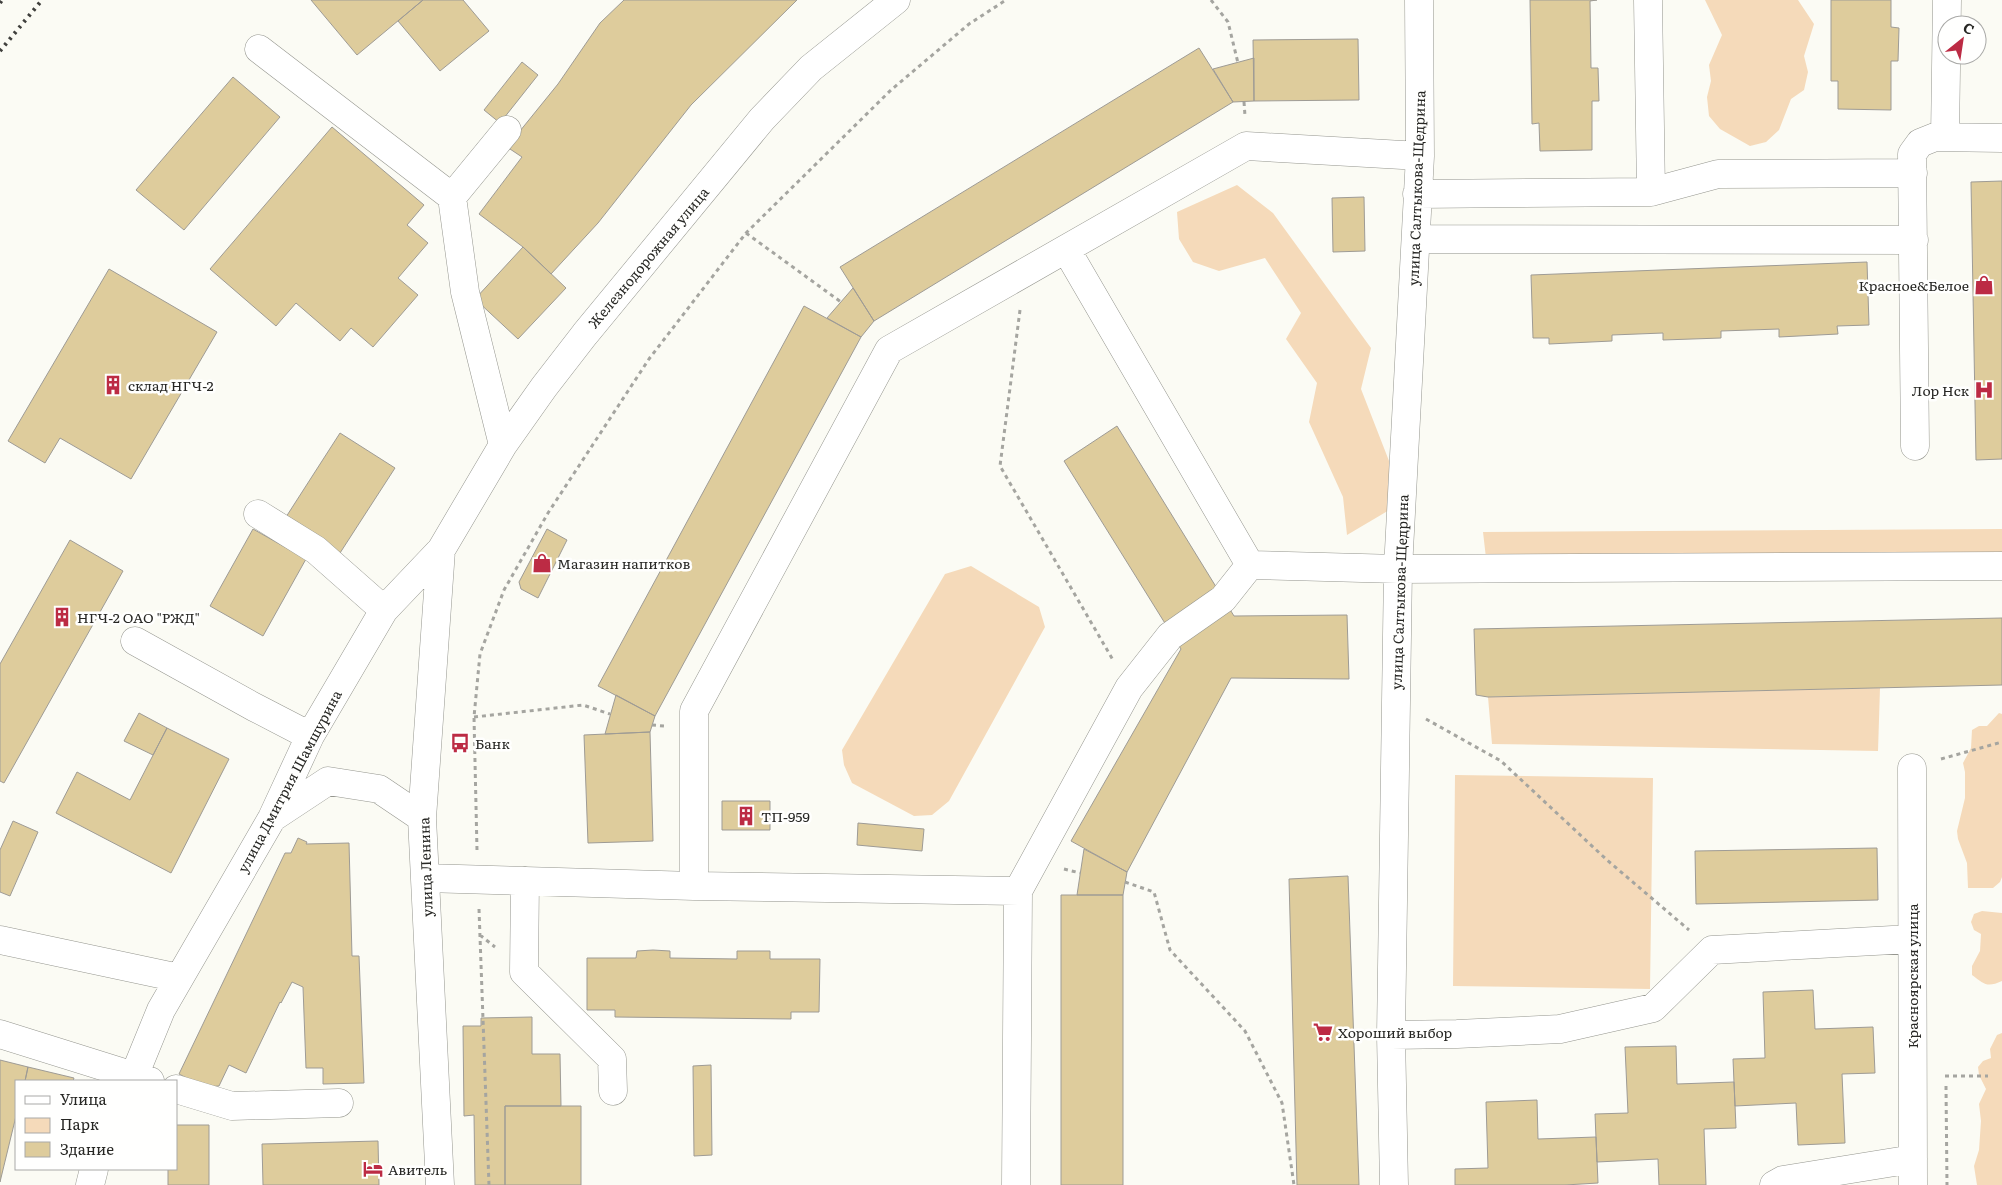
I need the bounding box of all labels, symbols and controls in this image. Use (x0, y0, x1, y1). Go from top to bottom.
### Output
north arrow (1937, 15, 1987, 65)
text: С (1960, 17, 1978, 39)
street label: улица Салтыкова-Щедрина (1403, 90, 1429, 286)
street label: Железнодорожная улица (583, 182, 713, 332)
shop icon: Красное&Белое (1973, 274, 1995, 296)
place label: Красное&Белое (1859, 275, 1969, 295)
building icon: склад НГЧ-2 (102, 374, 124, 396)
place label: склад НГЧ-2 (128, 375, 214, 395)
hospital icon: Лор Нск (1973, 379, 1995, 401)
place label: Лор Нск (1912, 380, 1970, 400)
street label: улица Салтыкова-Щедрина (1386, 494, 1412, 690)
shop icon: Магазин напитков (531, 552, 553, 574)
place label: Магазин напитков (557, 553, 690, 573)
building icon: НГЧ-2 ОАО "РЖД" (51, 606, 73, 628)
place label: НГЧ-2 ОАО "РЖД" (77, 607, 200, 627)
street label: улица Дмитрия Шамшурина (232, 686, 346, 876)
bus stop icon: Банк (449, 732, 471, 754)
place label: Банк (475, 733, 510, 753)
building icon: ТП-959 (735, 805, 757, 827)
place label: ТП-959 (761, 806, 810, 826)
street label: улица Ленина (413, 816, 437, 917)
street label: Красноярская улица (1902, 903, 1922, 1049)
supermarket icon: Хороший выбор (1312, 1021, 1334, 1043)
place label: Хороший выбор (1338, 1022, 1452, 1042)
legend (15, 1080, 178, 1170)
text: Улица (60, 1087, 108, 1110)
text: Парк (60, 1112, 99, 1135)
text: Здание (60, 1137, 114, 1160)
hotel icon: Авитель (362, 1158, 384, 1180)
place label: Авитель (388, 1159, 448, 1179)

